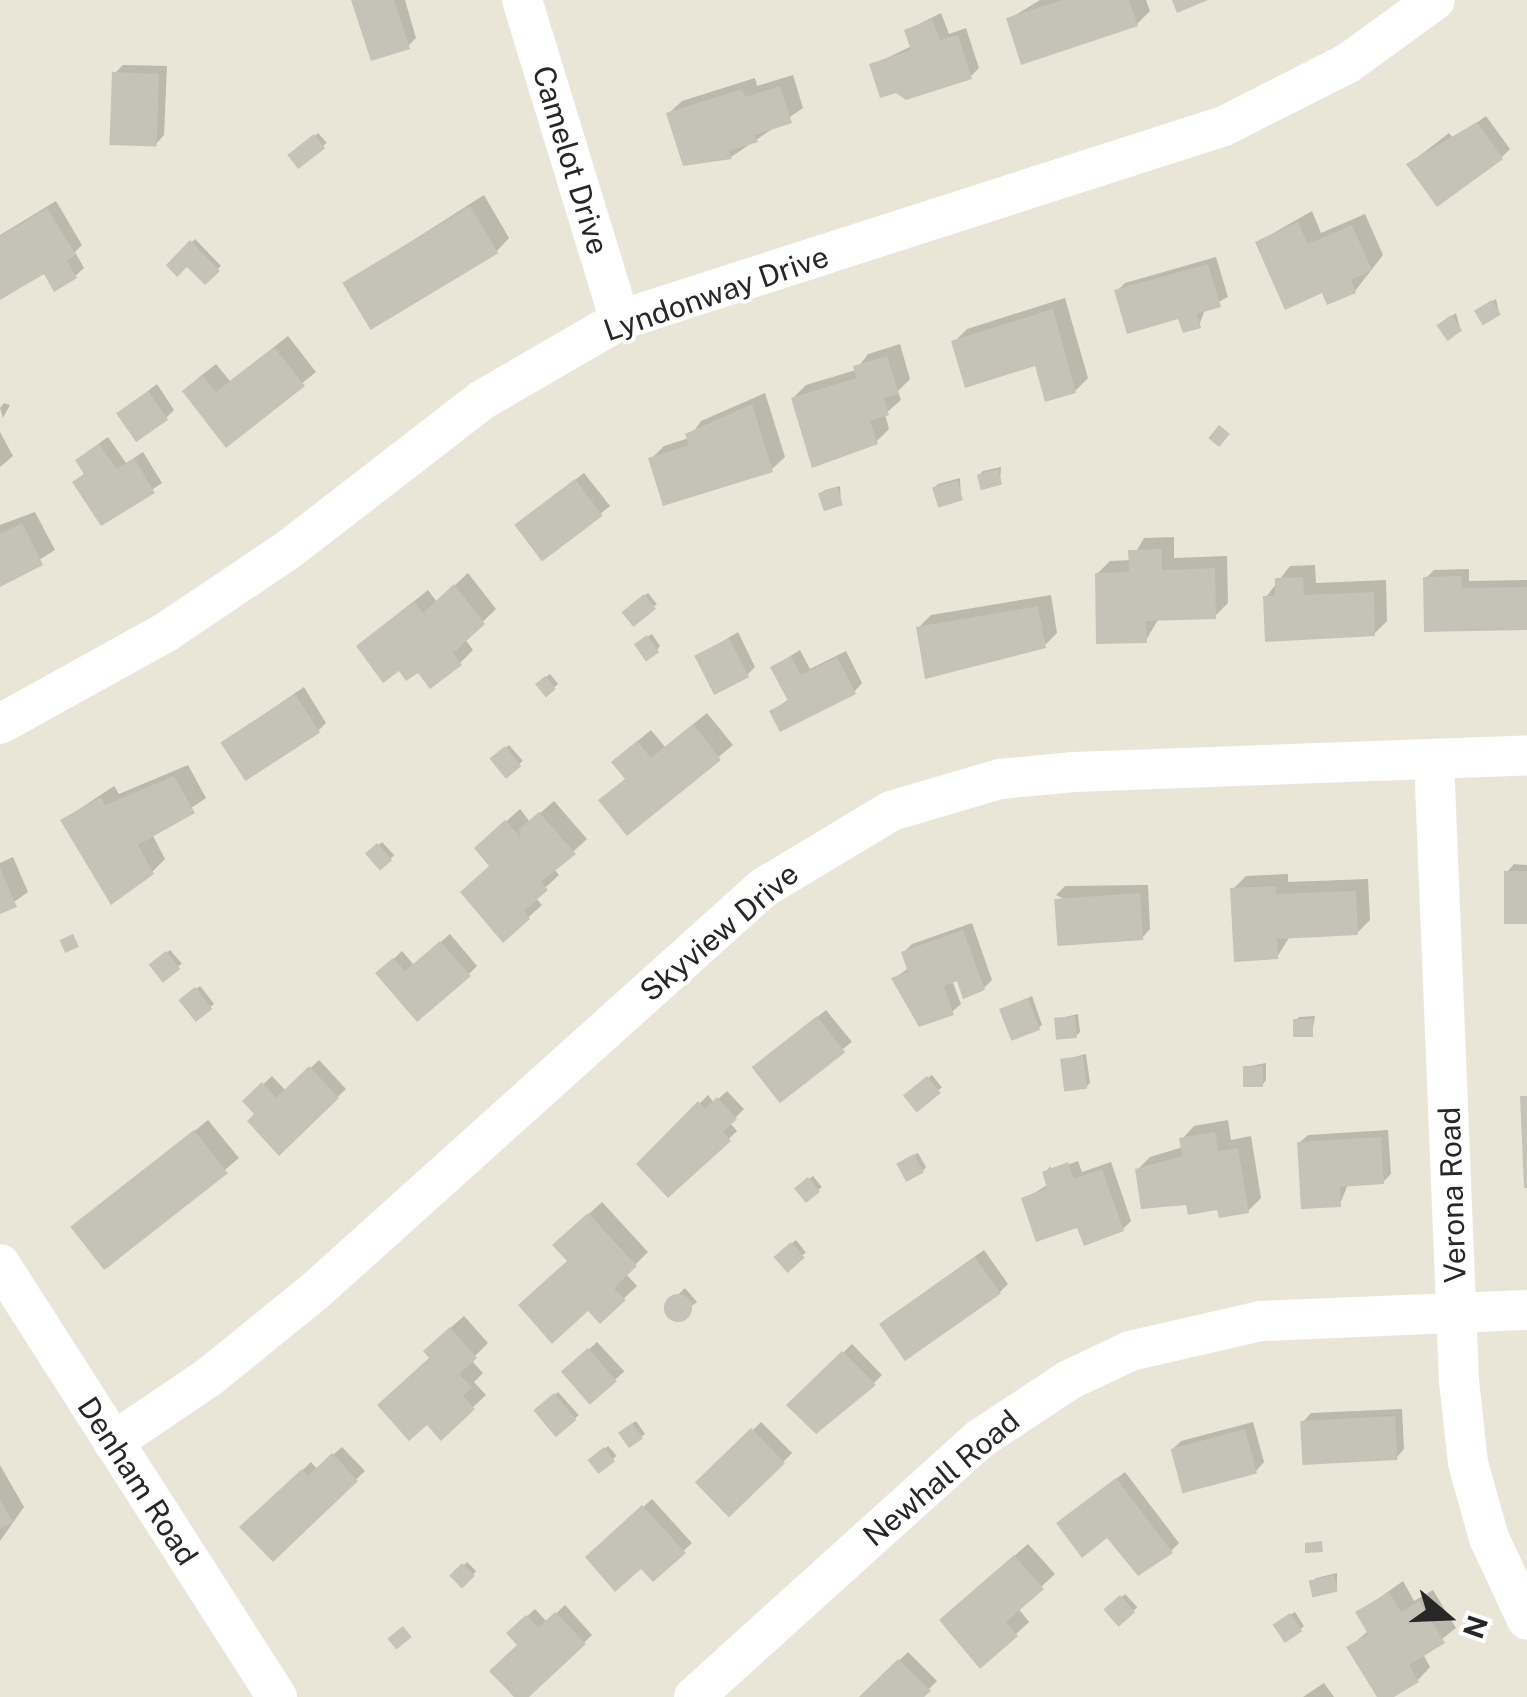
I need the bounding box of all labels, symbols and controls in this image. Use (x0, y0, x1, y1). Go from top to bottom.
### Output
street label: Camelot Drive (525, 61, 617, 259)
street label: Lyndonway Drive (599, 238, 833, 348)
street label: Skyview Drive (633, 855, 805, 1009)
street label: Verona Road (1431, 1106, 1473, 1284)
street label: Denham Road (70, 1390, 206, 1572)
street label: Newhall Road (856, 1402, 1026, 1554)
north arrow (1397, 1567, 1497, 1667)
text: N (1457, 1611, 1495, 1643)

